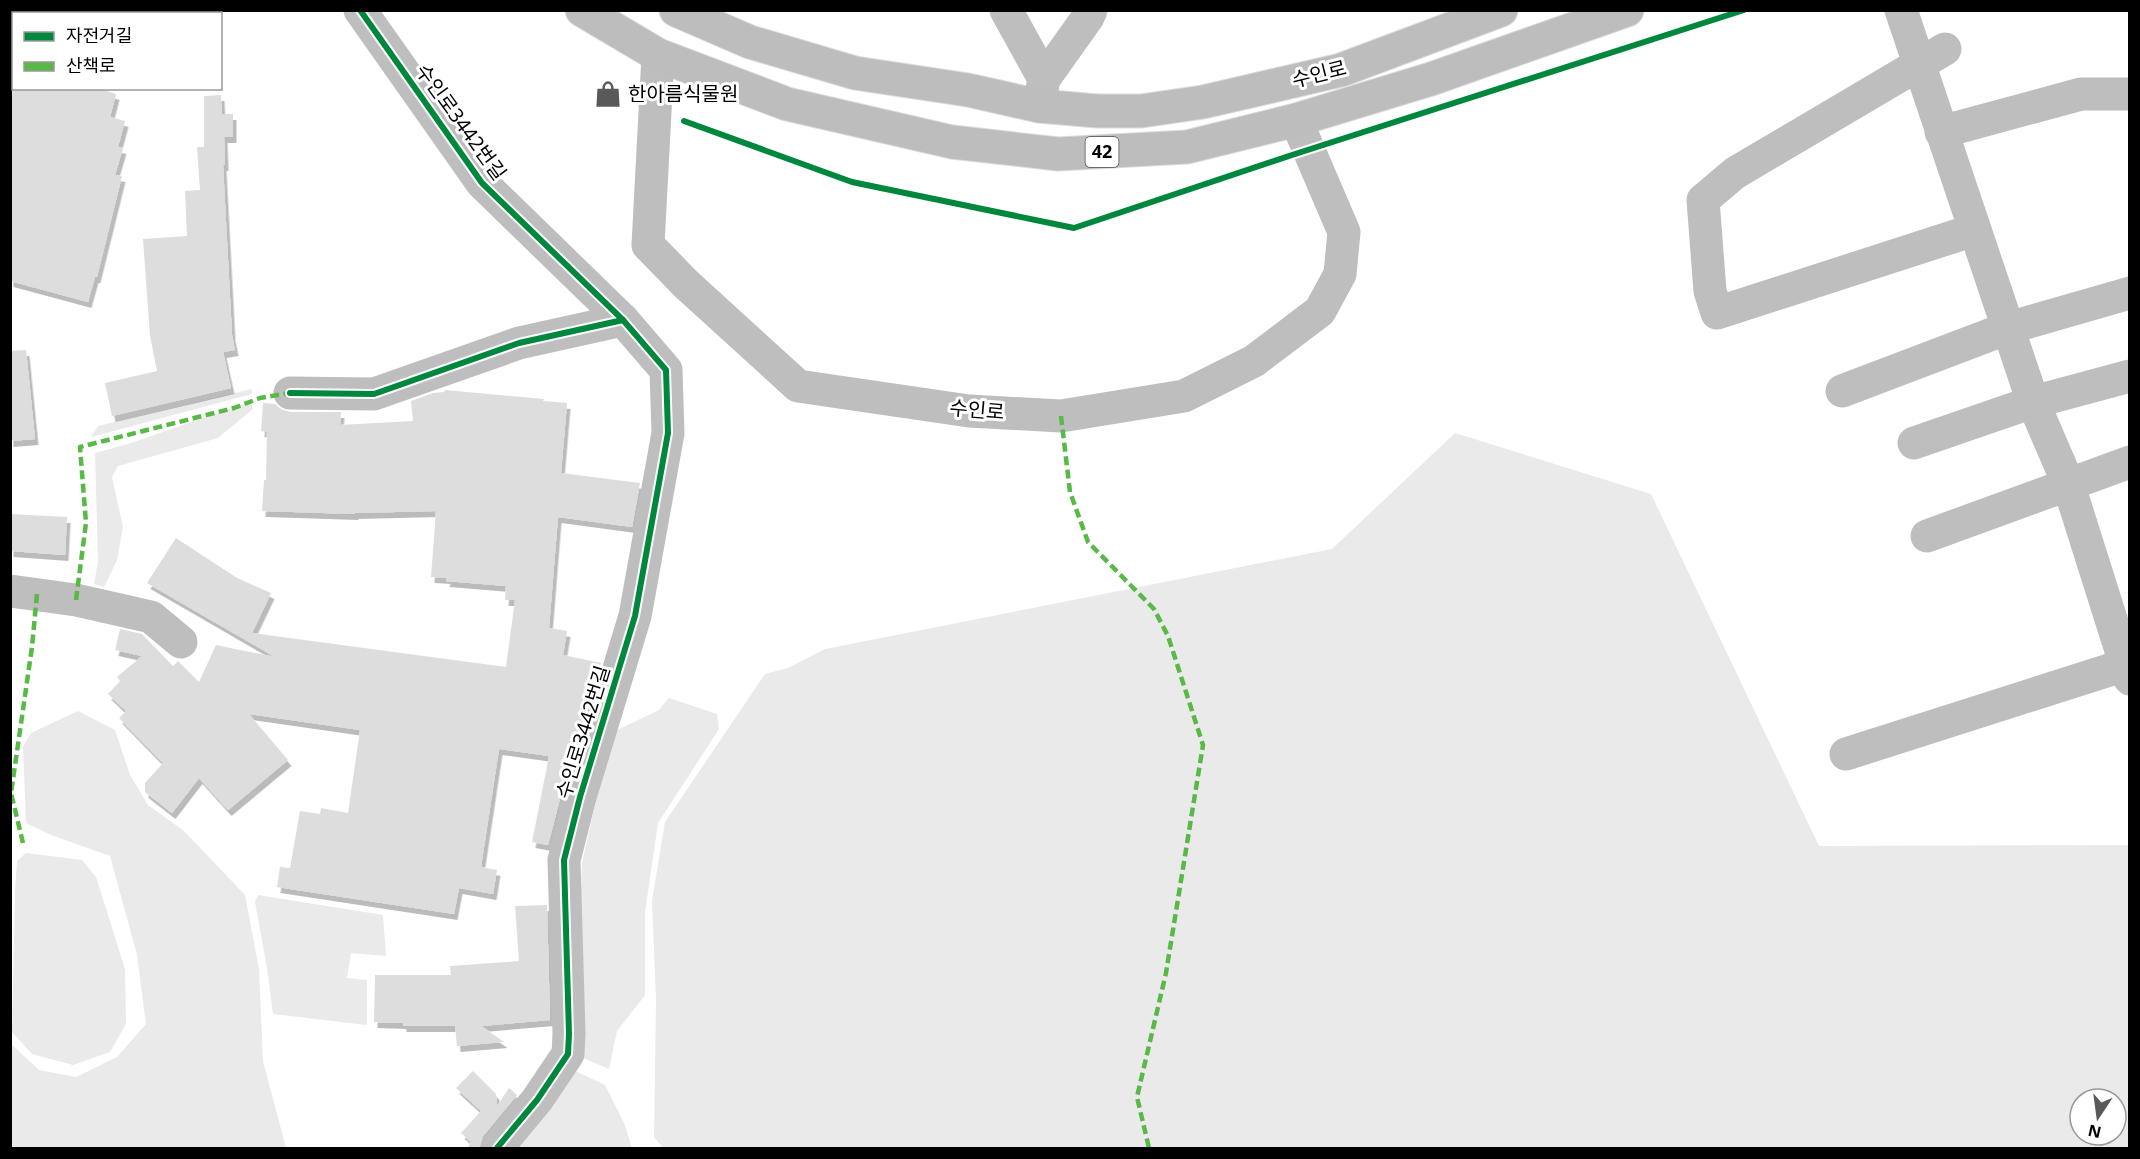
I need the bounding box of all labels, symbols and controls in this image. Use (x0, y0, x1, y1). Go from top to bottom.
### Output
legend (12, 12, 222, 90)
text: 자전거길 (66, 23, 132, 47)
text: 산책로 (66, 53, 116, 77)
street label: 수인로 (1289, 54, 1349, 93)
street label: 수인로3442번길 (410, 58, 513, 185)
shop icon: 한아름식물원 (593, 79, 623, 109)
place label: 한아름식물원 (628, 80, 738, 107)
road number: 42 (1086, 137, 1118, 167)
street label: 수인로 (948, 394, 1006, 425)
street label: 수인로3442번길 (549, 662, 616, 802)
north arrow (2068, 1087, 2128, 1147)
text: N (2086, 1119, 2103, 1144)

